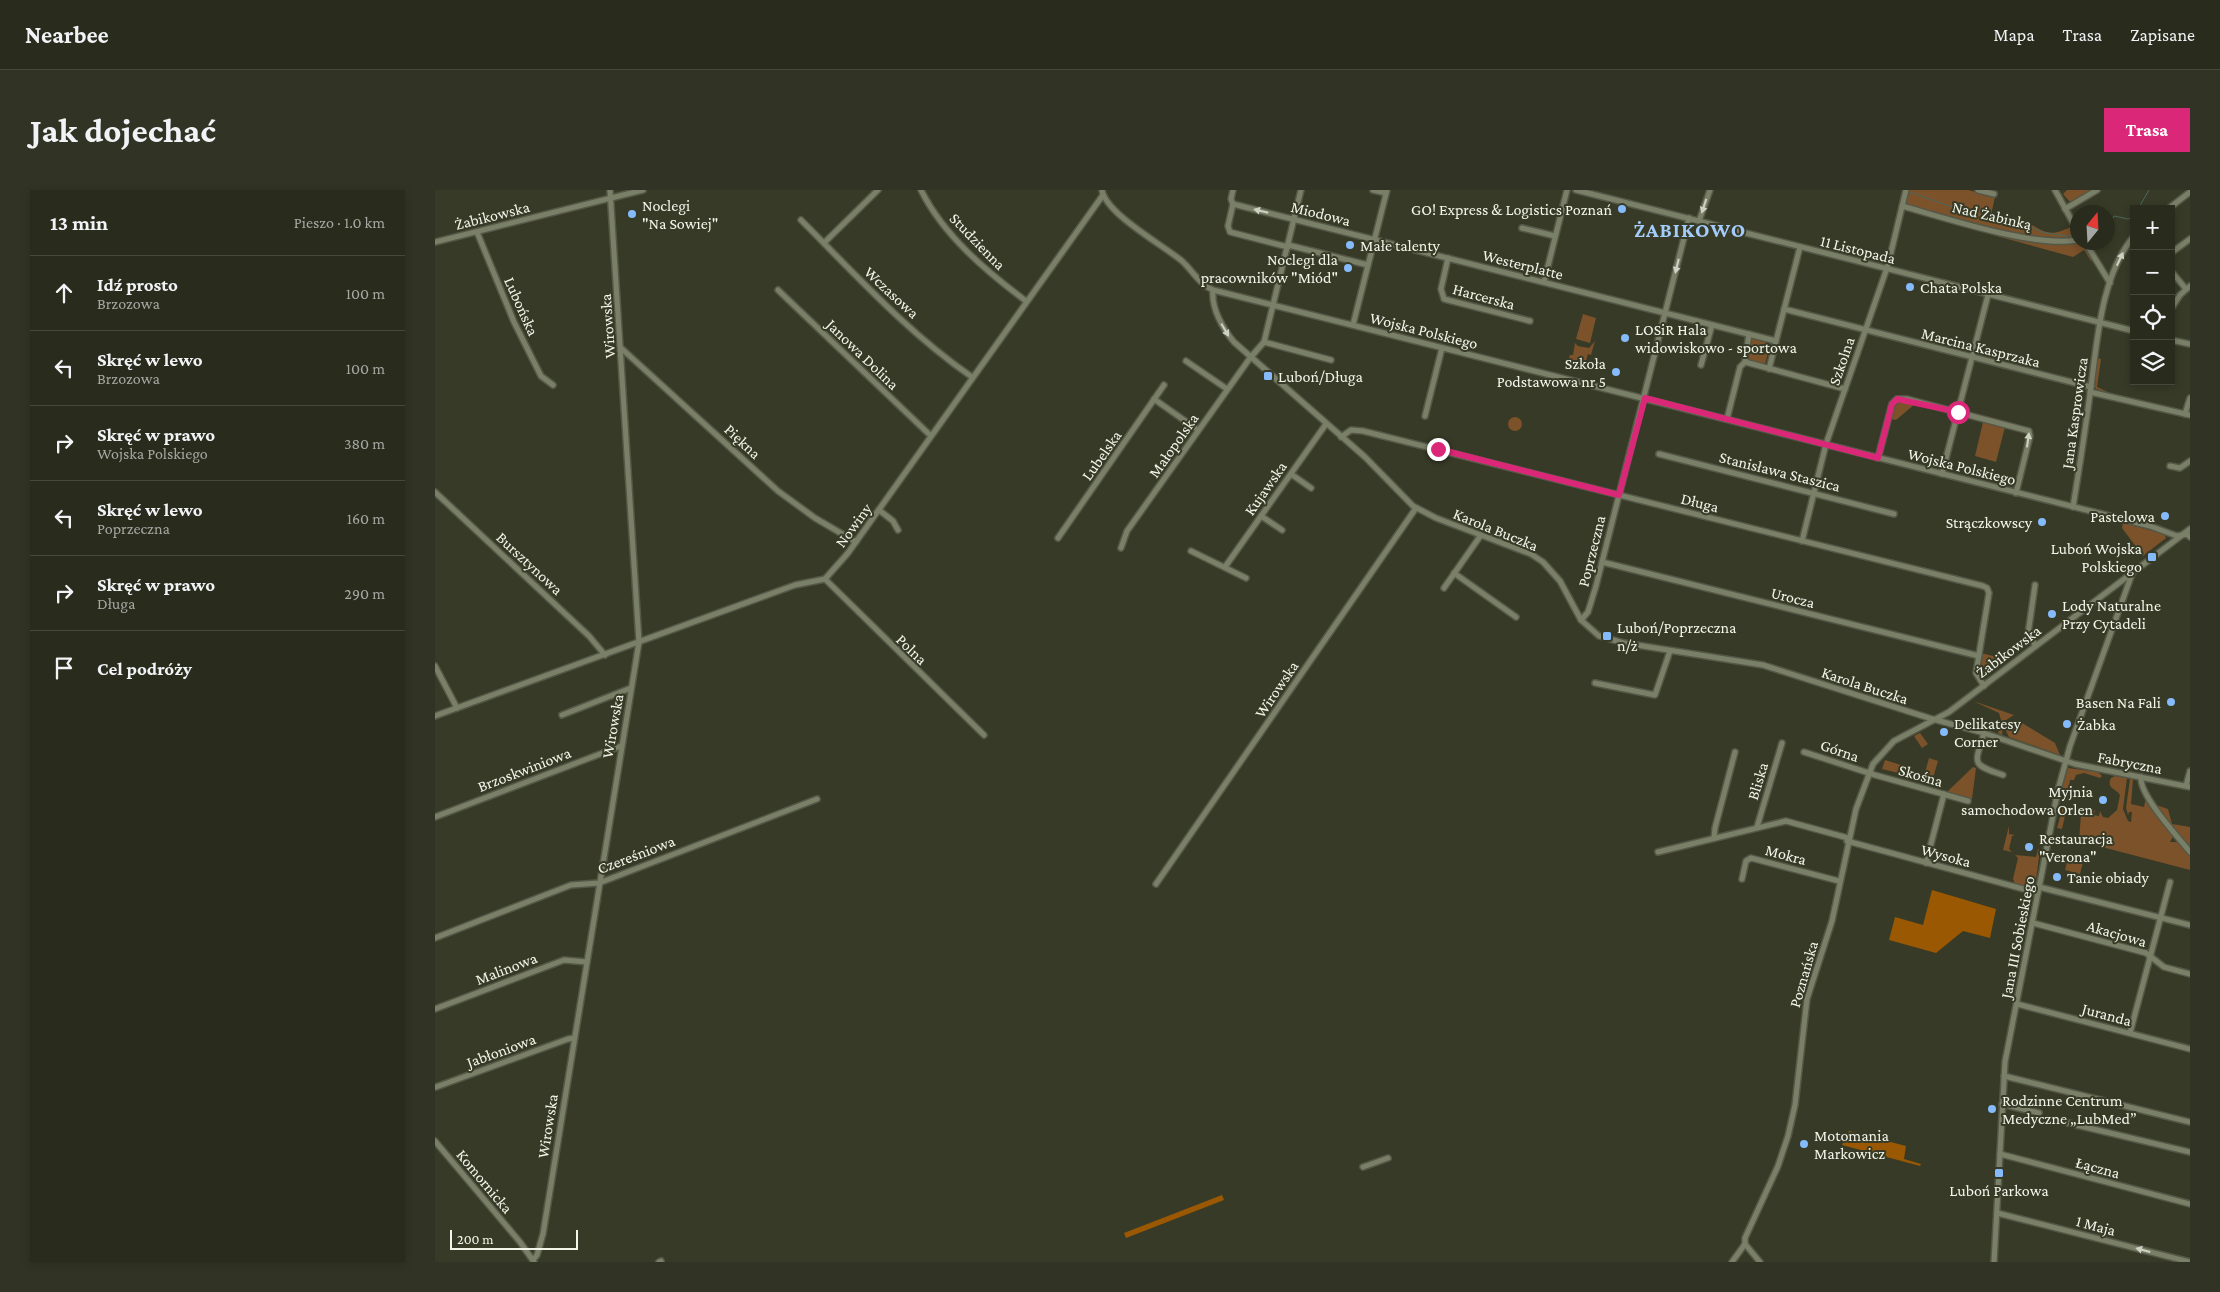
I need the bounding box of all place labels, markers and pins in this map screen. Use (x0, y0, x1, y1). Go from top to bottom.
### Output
place label: Noclegi "Na Sowiej" (642, 197, 718, 233)
place label: GO! Express & Logistics Poznań (1411, 201, 1612, 219)
marker: GO! Express & Logistics Poznań (1616, 203, 1628, 215)
marker: Noclegi "Na Sowiej" (626, 208, 638, 220)
place label: Małe talenty (1360, 237, 1441, 255)
marker: Małe talenty (1344, 239, 1356, 251)
place label: Noclegi dla pracowników "Miód" (1201, 251, 1339, 287)
marker: Noclegi dla pracowników "Miód" (1342, 262, 1354, 274)
place label: Chata Polska (1920, 279, 2003, 296)
marker: Chata Polska (1904, 281, 1916, 293)
place label: LOSiR Hala widowiskowo - sportowa (1635, 321, 1797, 357)
marker: LOSiR Hala widowiskowo - sportowa (1619, 332, 1631, 344)
place label: Szkoła Podstawowa nr 5 (1497, 355, 1607, 390)
marker: Szkoła Podstawowa nr 5 (1610, 366, 1622, 378)
place label: Luboń/Długa (1278, 368, 1364, 386)
marker: Luboń/Długa (1262, 370, 1274, 382)
place label: Pastelowa (2090, 508, 2156, 525)
marker: Pastelowa (2159, 510, 2171, 522)
place label: Strączkowscy (1946, 514, 2033, 532)
marker: Strączkowscy (2036, 516, 2048, 528)
place label: Luboń Wojska Polskiego (2051, 540, 2143, 576)
marker: Luboń Wojska Polskiego (2146, 551, 2158, 563)
place label: Lody Naturalne Przy Cytadeli (2062, 597, 2161, 633)
marker: Lody Naturalne Przy Cytadeli (2046, 608, 2058, 620)
place label: Luboń/Poprzeczna n/ż (1617, 619, 1737, 654)
marker: Luboń/Poprzeczna n/ż (1601, 630, 1613, 642)
place label: Basen Na Fali (2076, 694, 2161, 711)
marker: Basen Na Fali (2165, 696, 2177, 708)
place label: Delikatesy Corner (1954, 715, 2021, 750)
place label: Żabka (2077, 716, 2117, 733)
marker: Żabka (2061, 718, 2073, 730)
marker: Delikatesy Corner (1938, 726, 1950, 738)
place label: Myjnia samochodowa Orlen (1961, 783, 2094, 818)
marker: Myjnia samochodowa Orlen (2097, 794, 2109, 806)
place label: Restauracja "Verona" (2039, 830, 2113, 865)
marker: Restauracja "Verona" (2023, 841, 2035, 853)
place label: Tanie obiady (2067, 869, 2150, 887)
marker: Tanie obiady (2051, 871, 2063, 883)
place label: Rodzinne Centrum Medyczne „LubMed” (2002, 1092, 2137, 1128)
marker: Rodzinne Centrum Medyczne „LubMed” (1986, 1103, 1998, 1115)
place label: Motomania Markowicz (1814, 1127, 1889, 1162)
marker: Motomania Markowicz (1798, 1138, 1810, 1150)
marker: Luboń Parkowa (1993, 1167, 2005, 1179)
place label: Luboń Parkowa (1949, 1182, 2049, 1199)

